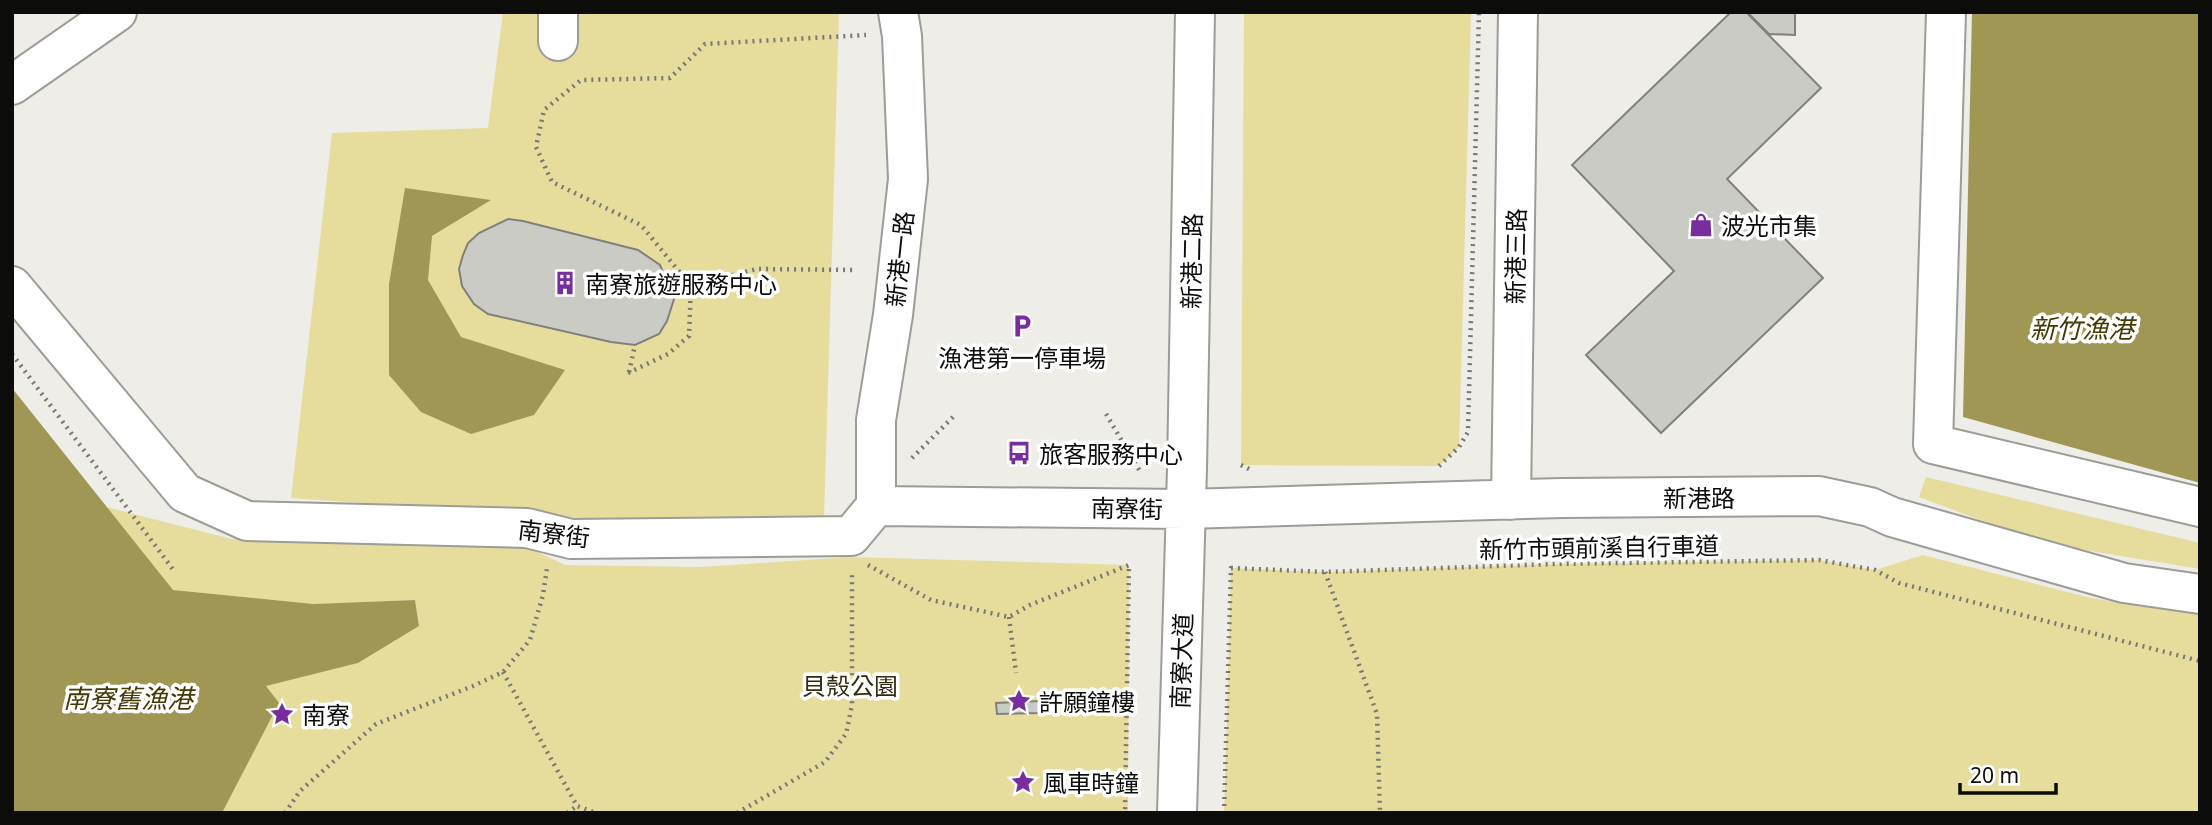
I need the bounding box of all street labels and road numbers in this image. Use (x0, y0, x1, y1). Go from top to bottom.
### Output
street label: 新港三路 (1498, 208, 1532, 304)
street label: 新港一路 (878, 210, 920, 308)
street label: 新港二路 (1174, 213, 1208, 309)
street label: 新港路 (1663, 481, 1735, 514)
street label: 南寮街 (1091, 491, 1163, 525)
street label: 南寮街 (516, 512, 592, 554)
street label: 新竹市頭前溪自行車道 (1479, 528, 1719, 566)
street label: 南寮大道 (1163, 612, 1199, 710)

